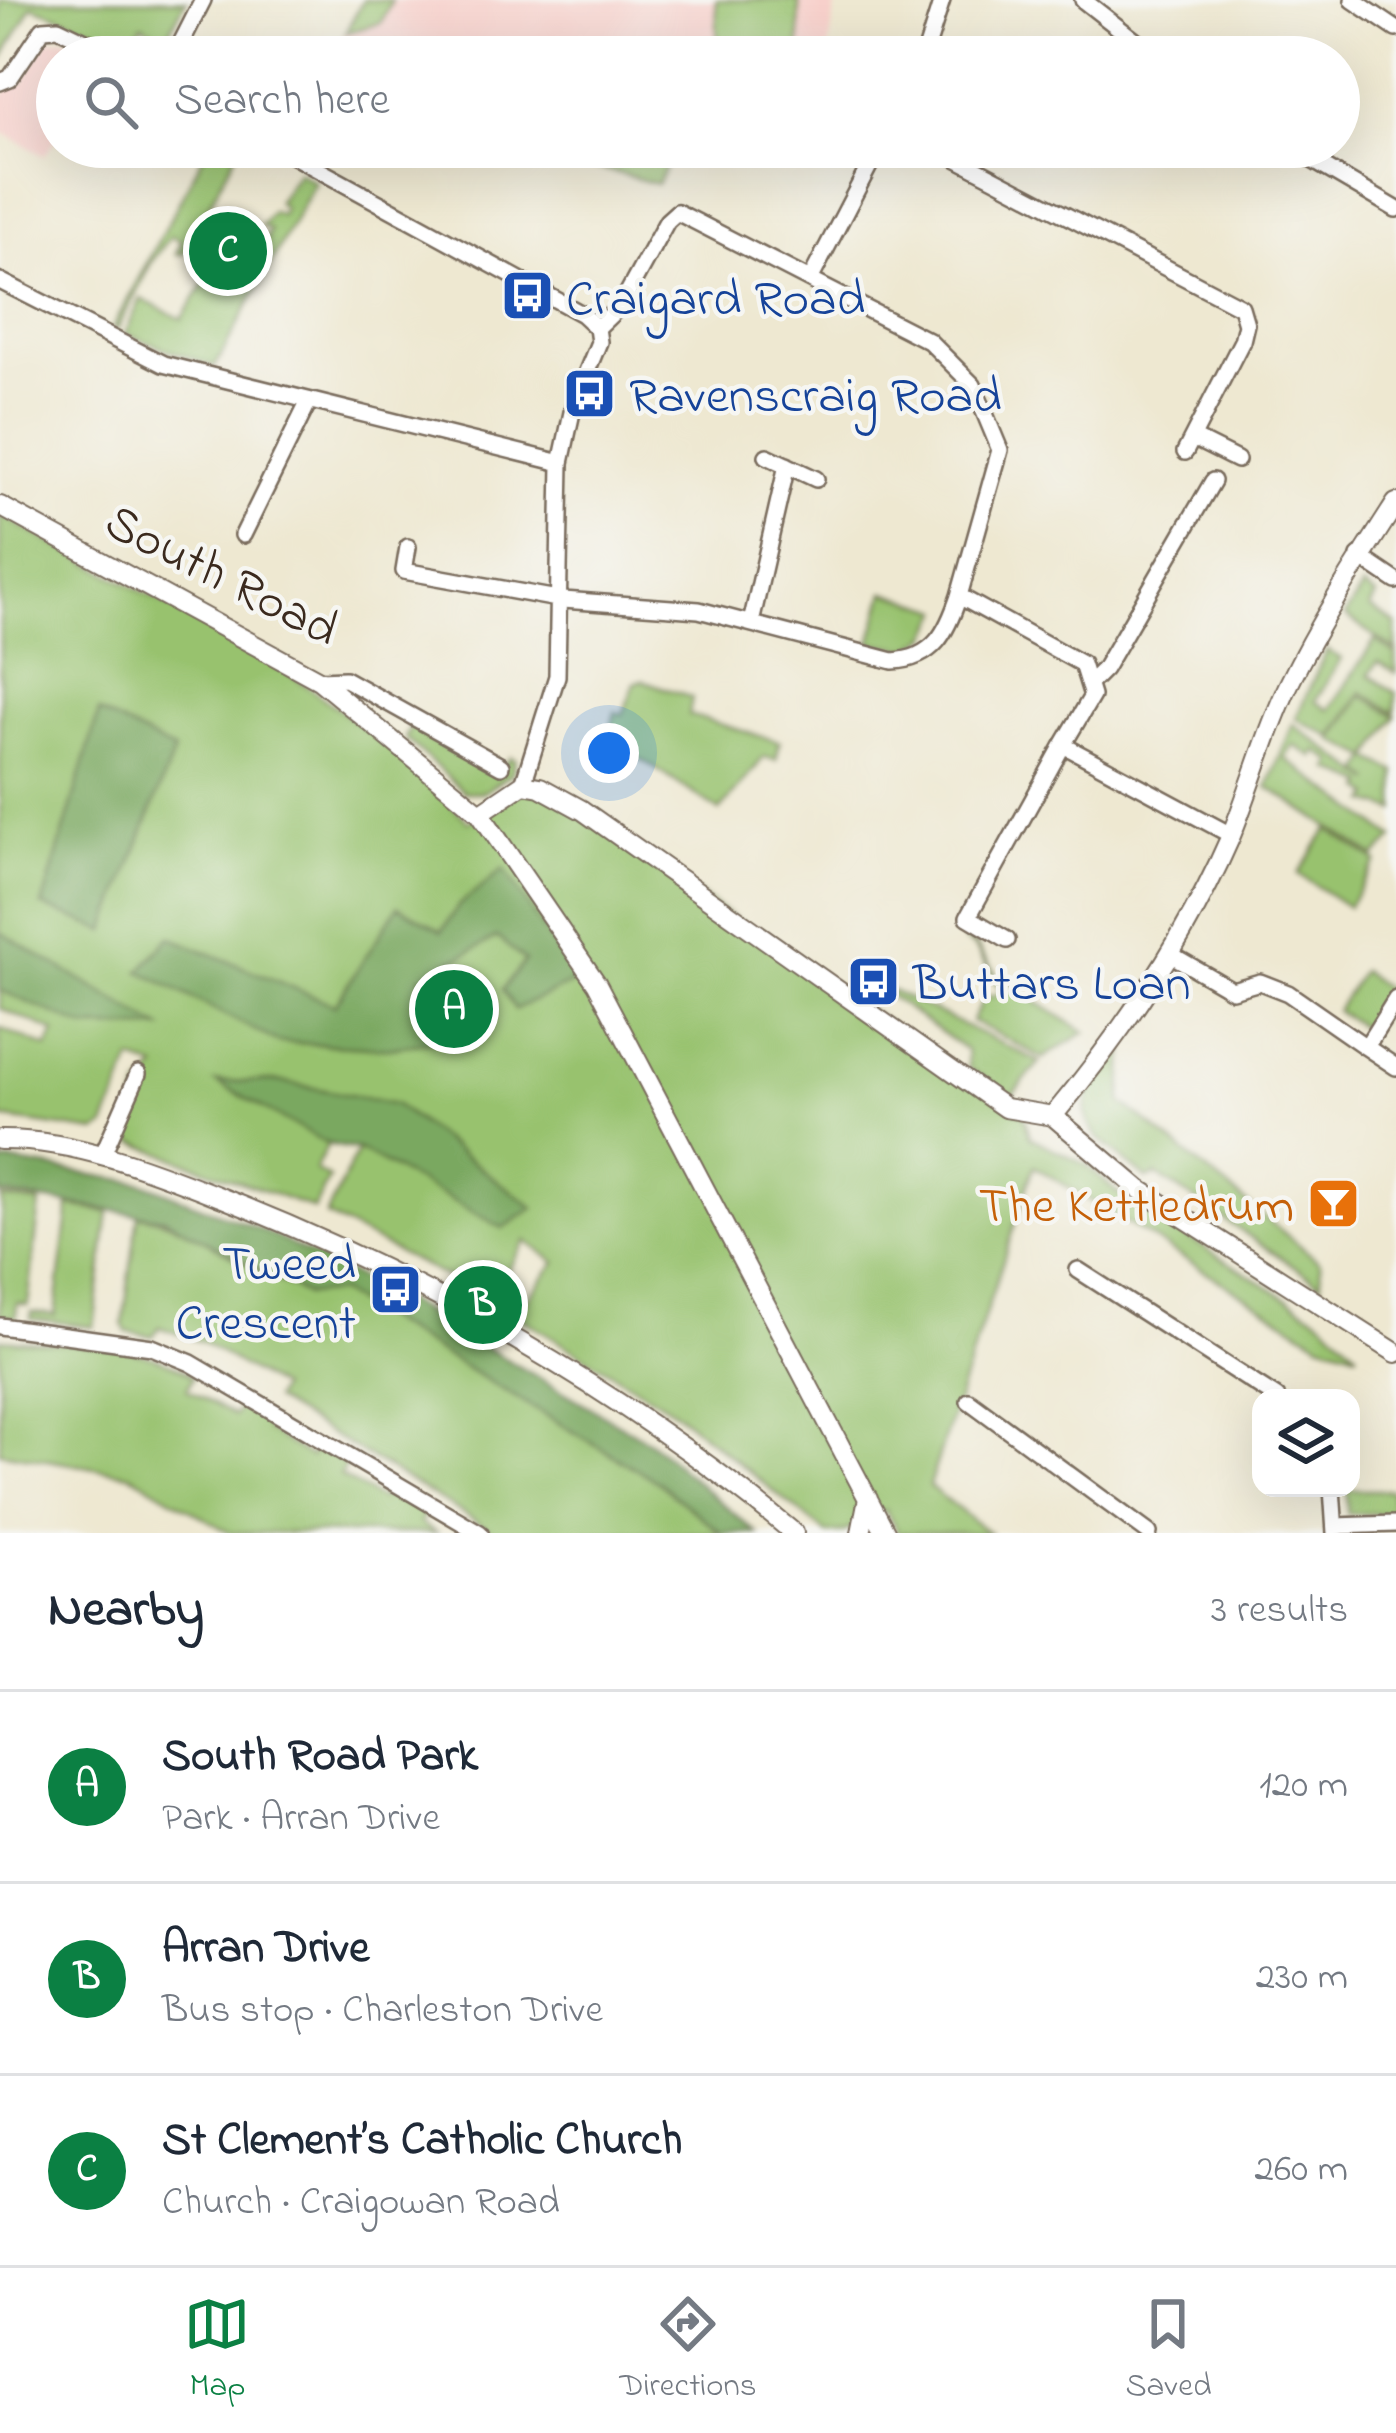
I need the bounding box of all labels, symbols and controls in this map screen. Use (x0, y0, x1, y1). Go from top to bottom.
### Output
search box (36, 36, 1360, 168)
icon: search (78, 69, 144, 135)
text: Search here (174, 69, 390, 135)
pin: C (189, 206, 267, 296)
place label: Craigard Road (566, 264, 865, 339)
bus stop icon: Craigard Road (499, 268, 555, 324)
place label: Ravenscraig Road (629, 361, 1002, 436)
bus stop icon: Ravenscraig Road (562, 365, 618, 421)
street label: South Road (91, 487, 350, 669)
your location (579, 723, 639, 783)
place label: Buttars Loan (911, 949, 1191, 1024)
bus stop icon: Buttars Loan (846, 953, 902, 1009)
pin: A (415, 964, 493, 1054)
place label: The Kettledrum (979, 1171, 1294, 1246)
bar icon: The Kettledrum (1305, 1175, 1361, 1231)
place label: Tweed Crescent (176, 1229, 356, 1363)
pin: B (444, 1260, 522, 1350)
bus stop icon: Tweed Crescent (367, 1262, 423, 1318)
map controls (1252, 1389, 1360, 1497)
button: layers (1252, 1389, 1360, 1497)
text: Nearby (48, 1574, 204, 1649)
text: 3 results (1211, 1583, 1348, 1640)
text: South Road Park (162, 1725, 478, 1791)
text: A (75, 1758, 99, 1815)
text: 120 m (1259, 1758, 1348, 1815)
text: Park · Arran Drive (162, 1791, 440, 1848)
text: Arran Drive (162, 1917, 369, 1983)
text: B (74, 1950, 100, 2007)
text: 230 m (1256, 1950, 1348, 2007)
text: Bus stop · Charleston Drive (162, 1983, 603, 2040)
text: St Clement’s Catholic Church (162, 2109, 682, 2175)
text: C (76, 2142, 98, 2199)
text: 260 m (1255, 2142, 1348, 2199)
text: Church · Craigowan Road (162, 2175, 560, 2232)
tab: Map (184, 2291, 250, 2411)
tab: Directions (619, 2291, 757, 2411)
tab: Saved (1125, 2291, 1212, 2411)

